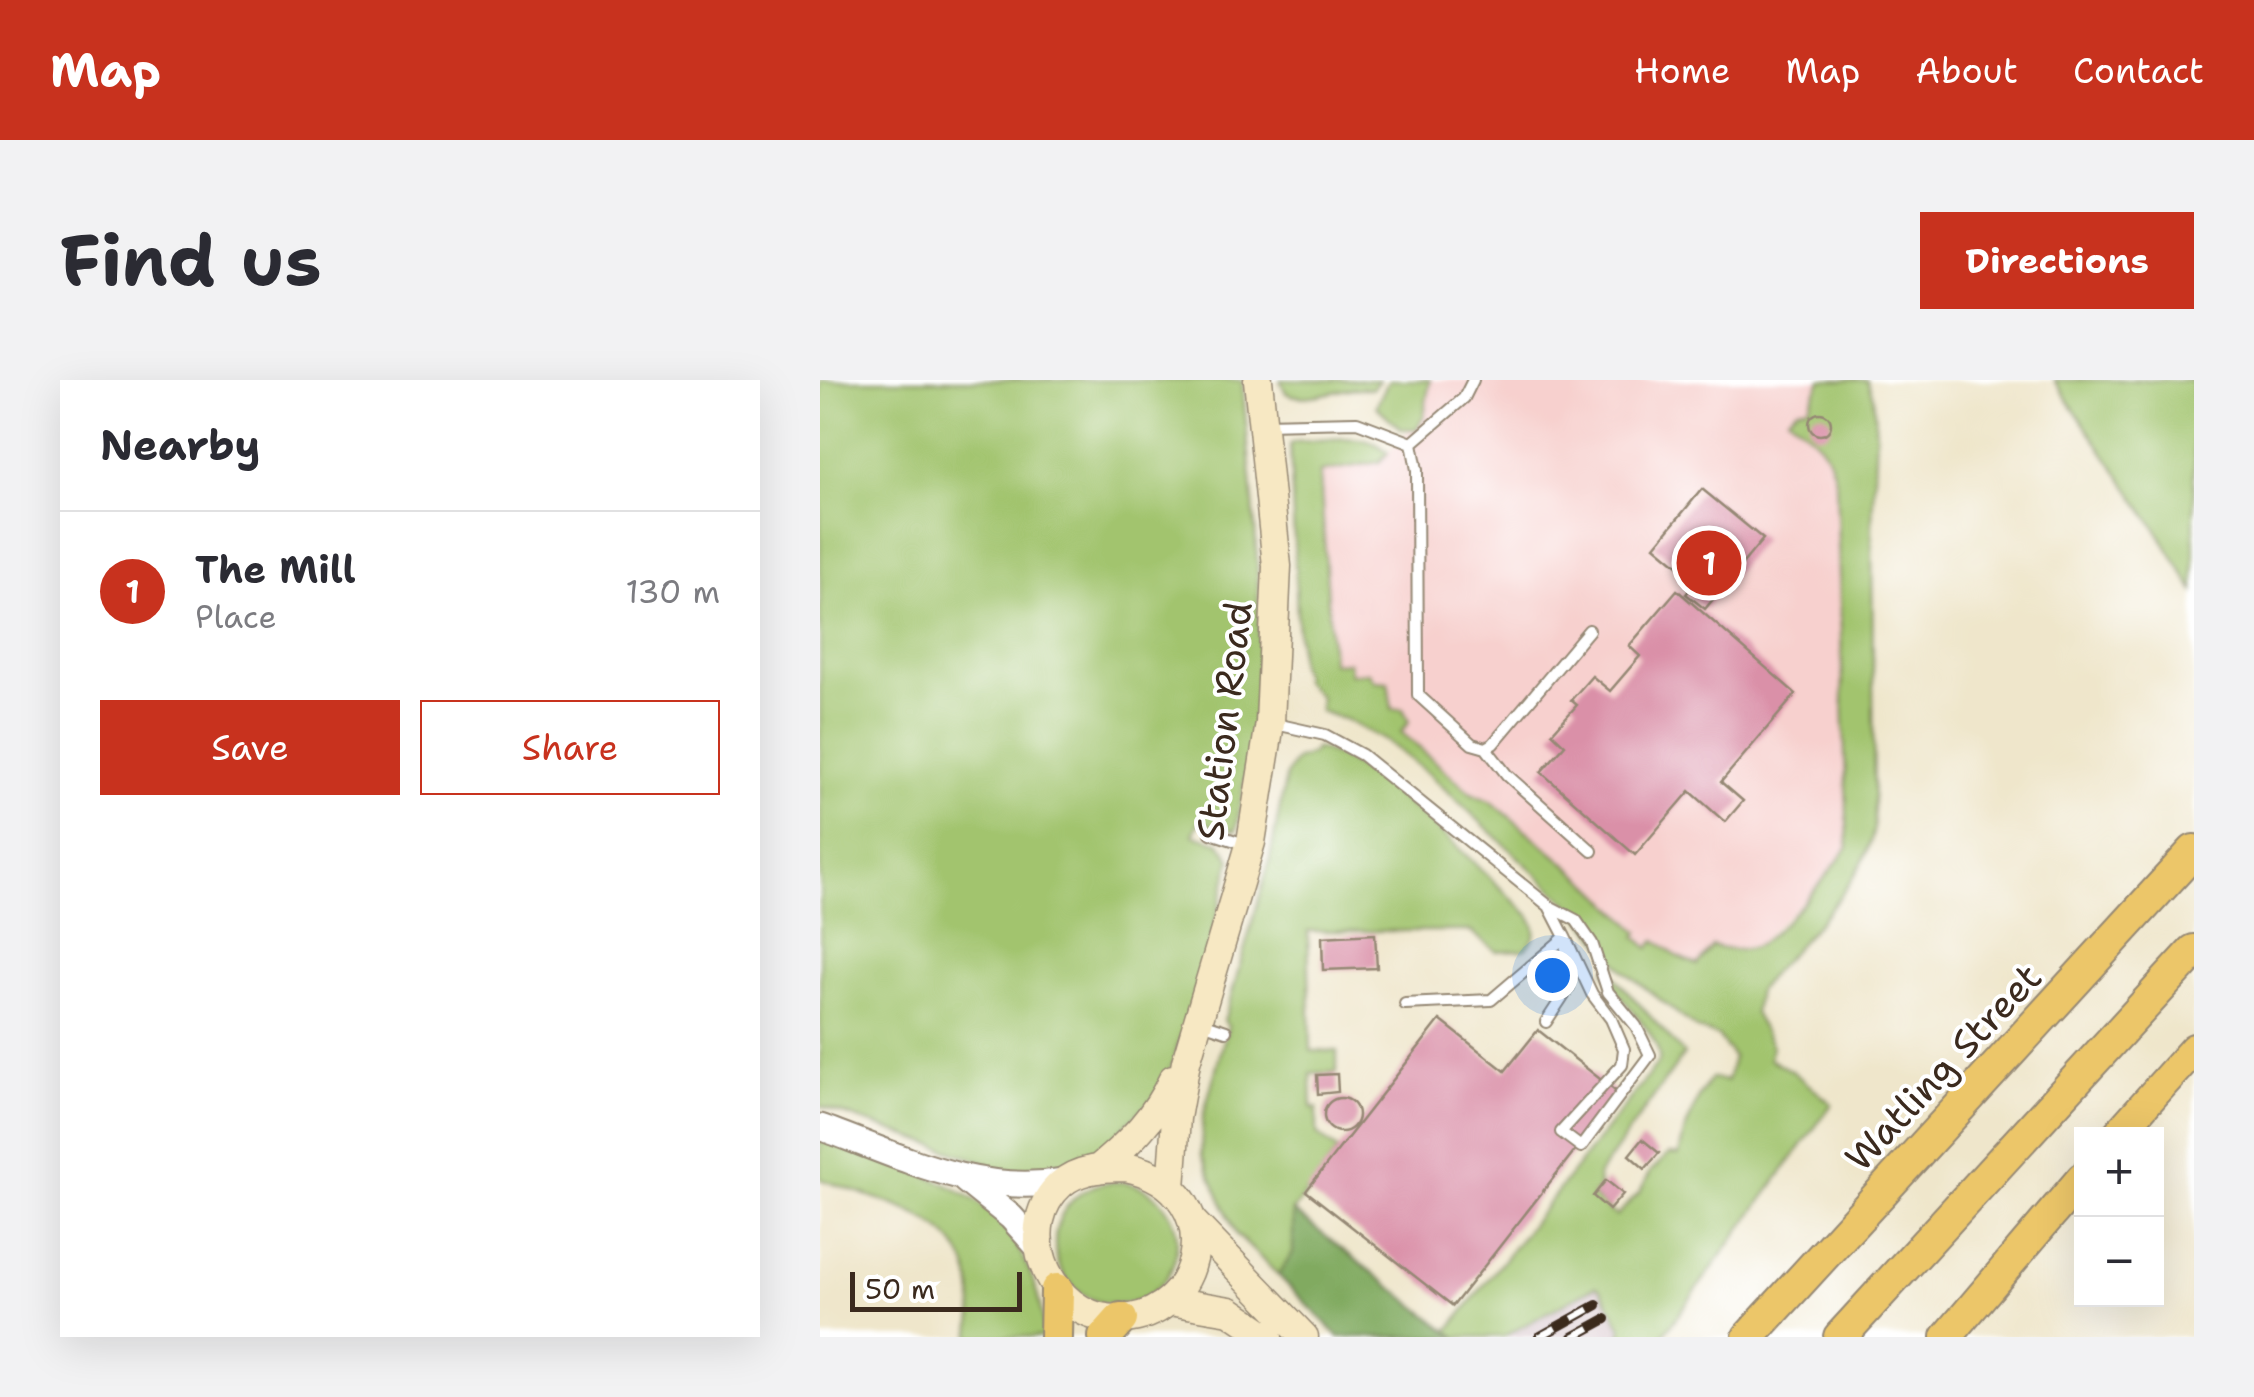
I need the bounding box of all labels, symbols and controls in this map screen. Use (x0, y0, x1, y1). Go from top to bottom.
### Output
text: Map (50, 38, 161, 102)
text: Home (1634, 47, 1730, 94)
text: Map (1785, 47, 1860, 94)
text: About (1915, 47, 2018, 94)
text: Contact (2073, 47, 2204, 94)
button: Directions (1920, 212, 2194, 309)
text: Find us (60, 214, 322, 307)
text: Nearby (100, 417, 260, 473)
pin: 1 (1676, 526, 1742, 600)
text: The Mill (195, 544, 356, 595)
text: 1 (125, 570, 140, 613)
text: 130 m (625, 570, 720, 613)
text: Place (195, 595, 277, 638)
street label: Station Road (1184, 599, 1264, 843)
button: Save (100, 700, 400, 795)
button: Share (420, 700, 720, 795)
your location (1527, 950, 1578, 1001)
street label: Watling Street (1833, 952, 2053, 1182)
map controls (2074, 1127, 2164, 1307)
button: + (2074, 1127, 2164, 1217)
button: − (2074, 1217, 2164, 1307)
scale bar (850, 1267, 1022, 1311)
text: 50 m (865, 1270, 935, 1308)

